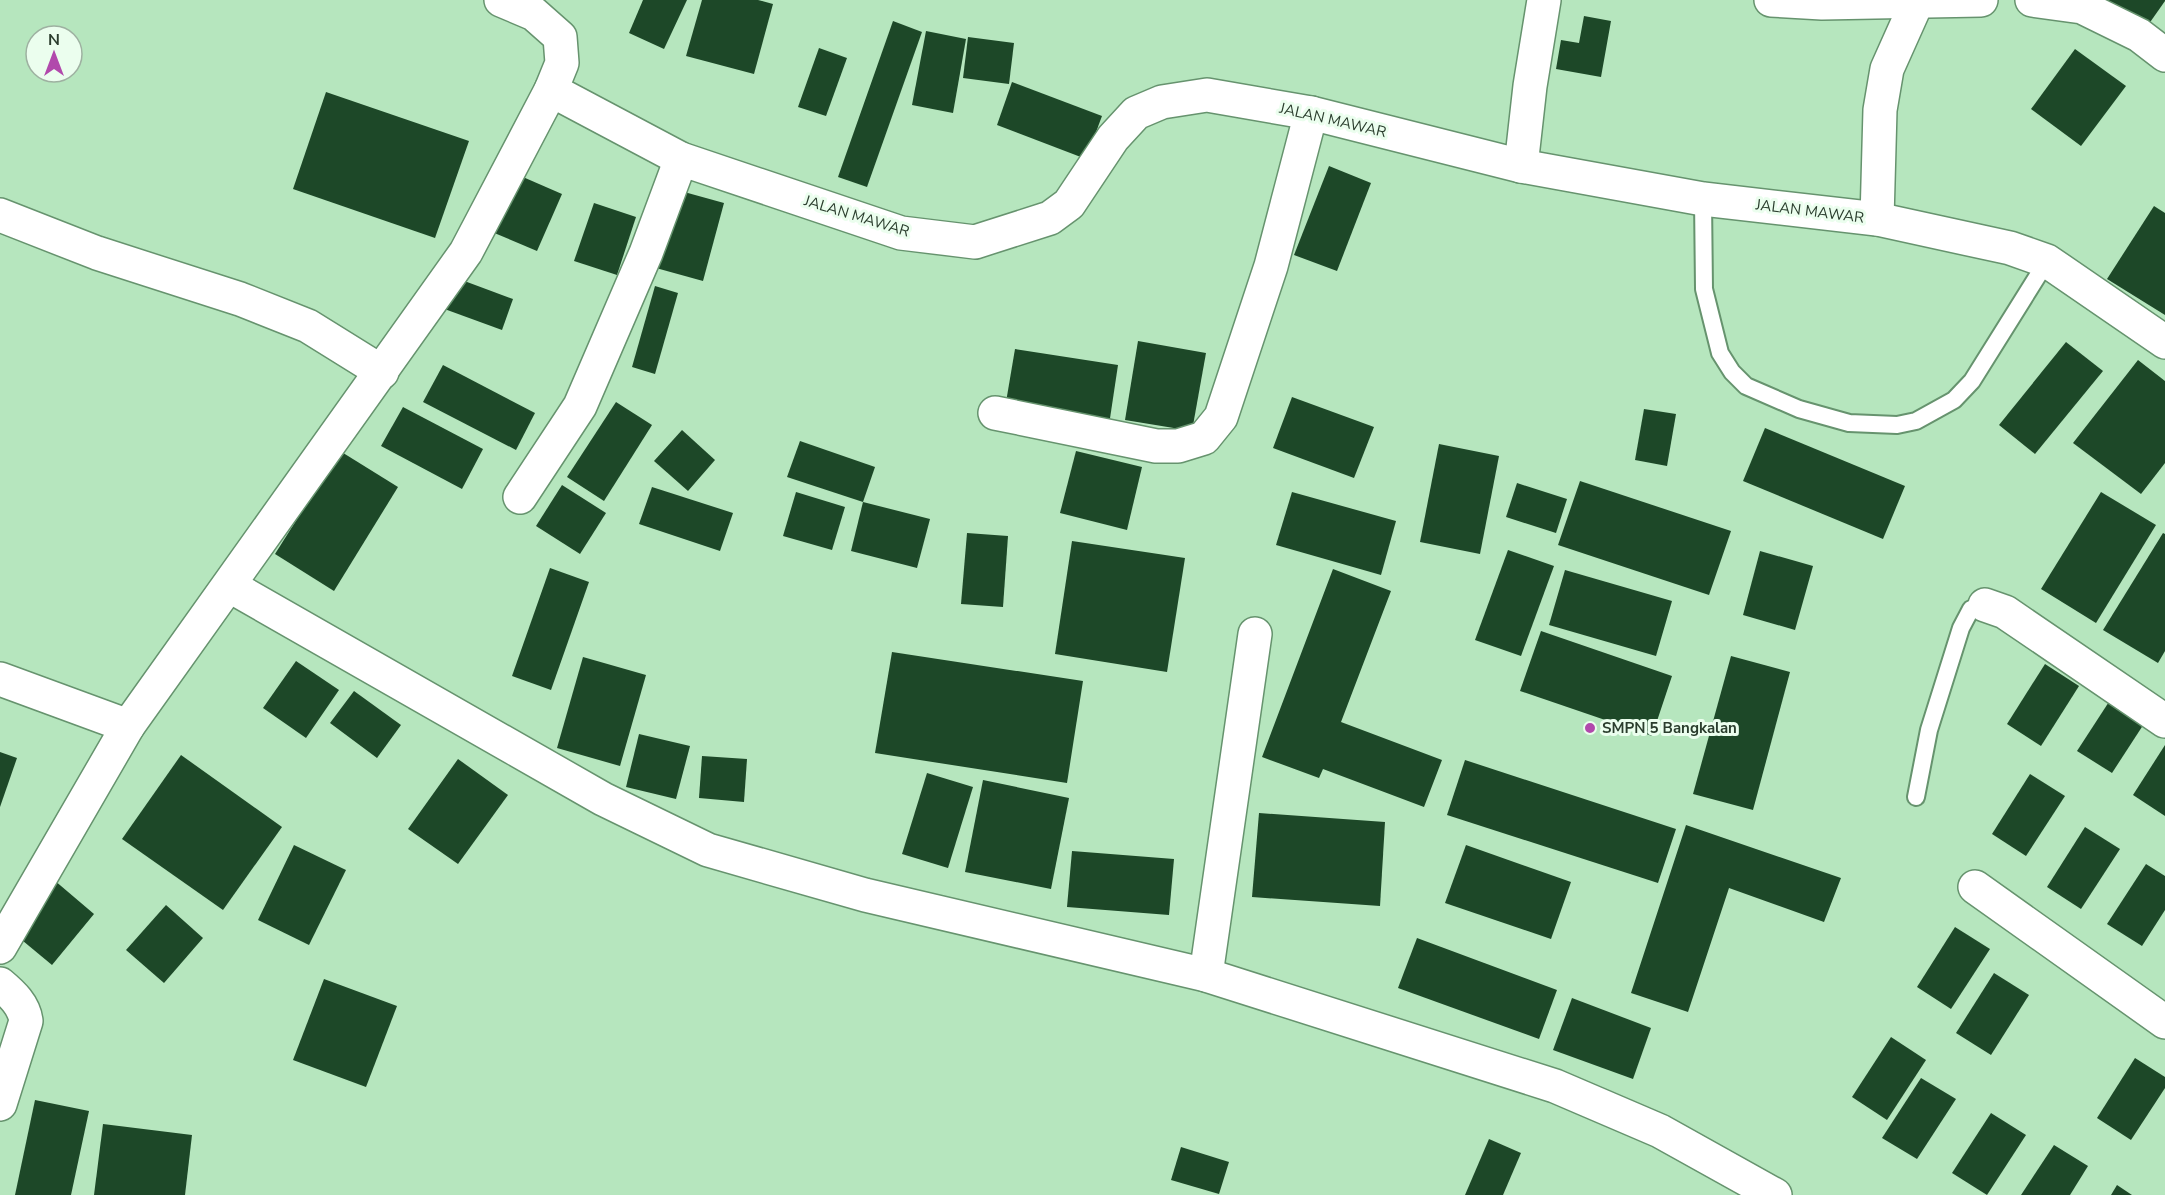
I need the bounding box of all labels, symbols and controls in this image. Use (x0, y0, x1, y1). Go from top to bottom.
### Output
north arrow (24, 24, 84, 84)
text: N (48, 29, 60, 51)
street label: JALAN MAWAR (1277, 98, 1388, 142)
street label: JALAN MAWAR (801, 190, 912, 242)
street label: JALAN MAWAR (1754, 194, 1865, 228)
place label: SMPN 5 Bangkalan (1602, 718, 1737, 738)
marker: SMPN 5 Bangkalan (1583, 721, 1597, 735)

